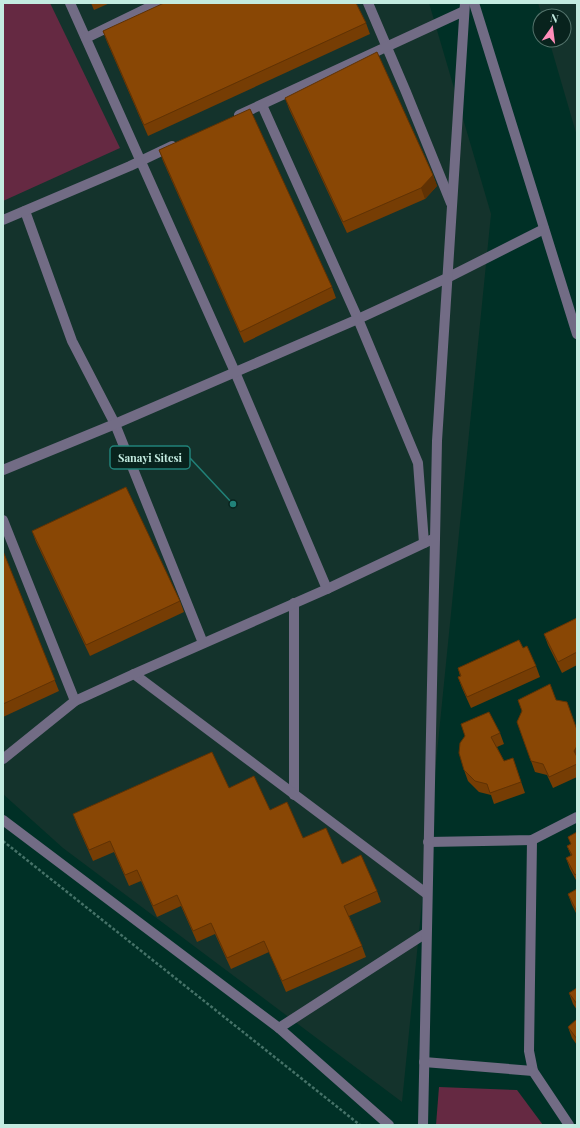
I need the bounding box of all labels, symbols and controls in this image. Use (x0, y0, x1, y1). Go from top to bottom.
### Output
north arrow (532, 8, 572, 48)
text: N (549, 10, 560, 26)
callout: Sanayi Sitesi (110, 446, 190, 469)
text: Sanayi Sitesi (118, 450, 183, 465)

